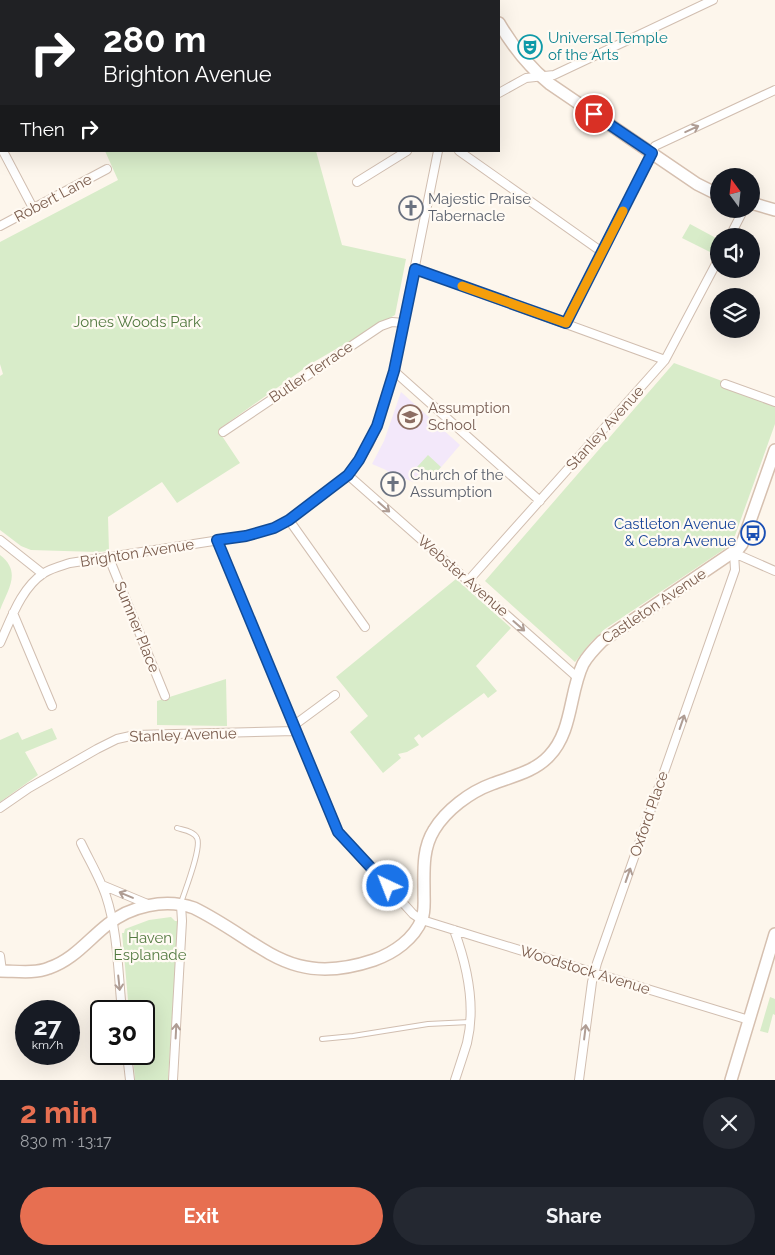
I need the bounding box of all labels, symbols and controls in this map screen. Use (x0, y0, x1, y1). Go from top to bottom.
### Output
text: 280 m (103, 19, 206, 60)
icon: right (20, 20, 85, 85)
place label: Universal Temple of the Arts (548, 29, 668, 64)
theatre icon: Universal Temple of the Arts (517, 34, 543, 60)
text: Brighton Avenue (103, 61, 272, 87)
pin (573, 93, 615, 135)
icon: arrive (580, 100, 608, 128)
icon: right (75, 115, 103, 143)
text: Then (20, 118, 65, 140)
one-way arrow (684, 124, 699, 133)
north arrow (710, 168, 760, 218)
map controls (710, 168, 760, 338)
street label: Robert Lane (11, 170, 95, 226)
place label: Majestic Praise Tabernacle (428, 190, 531, 225)
church icon: Majestic Praise Tabernacle (398, 195, 424, 221)
button: sound (710, 228, 760, 278)
button: layers (710, 288, 760, 338)
park label: Jones Woods Park (73, 313, 201, 331)
street label: Butler Terrace (266, 337, 356, 407)
street label: Stanley Avenue (562, 382, 648, 474)
place label: Assumption School (428, 399, 510, 434)
school or university icon: Assumption School (397, 404, 423, 430)
place label: Church of the Assumption (410, 466, 504, 501)
church icon: Church of the Assumption (380, 471, 406, 497)
one-way arrow (378, 501, 391, 513)
place label: Castleton Avenue & Cebra Avenue (614, 515, 736, 550)
bus stop icon: Castleton Avenue & Cebra Avenue (740, 520, 766, 546)
street label: Webster Avenue (414, 532, 512, 621)
street label: Brighton Avenue (79, 535, 195, 571)
street label: Castleton Avenue (598, 564, 710, 648)
street label: Sumner Place (111, 579, 164, 675)
one-way arrow (513, 620, 526, 632)
one-way arrow (677, 714, 687, 730)
street label: Stanley Avenue (129, 724, 237, 746)
street label: Oxford Place (626, 769, 672, 859)
position arrow (361, 859, 413, 911)
one-way arrow (624, 868, 633, 884)
one-way arrow (119, 890, 134, 900)
park label: Haven Esplanade (114, 929, 187, 964)
street label: Woodstock Avenue (518, 942, 652, 998)
one-way arrow (115, 975, 124, 991)
speed limit sign: 30 (90, 1000, 155, 1065)
text: 27 (33, 1011, 62, 1041)
one-way arrow (171, 1024, 180, 1040)
one-way arrow (581, 1024, 591, 1040)
text: km/h (32, 1038, 63, 1052)
text: 2 min (20, 1095, 98, 1130)
button: close (703, 1097, 755, 1149)
text: 830 m · 13:17 (20, 1132, 112, 1151)
button: Exit (20, 1187, 383, 1245)
button: Share (393, 1187, 755, 1245)

